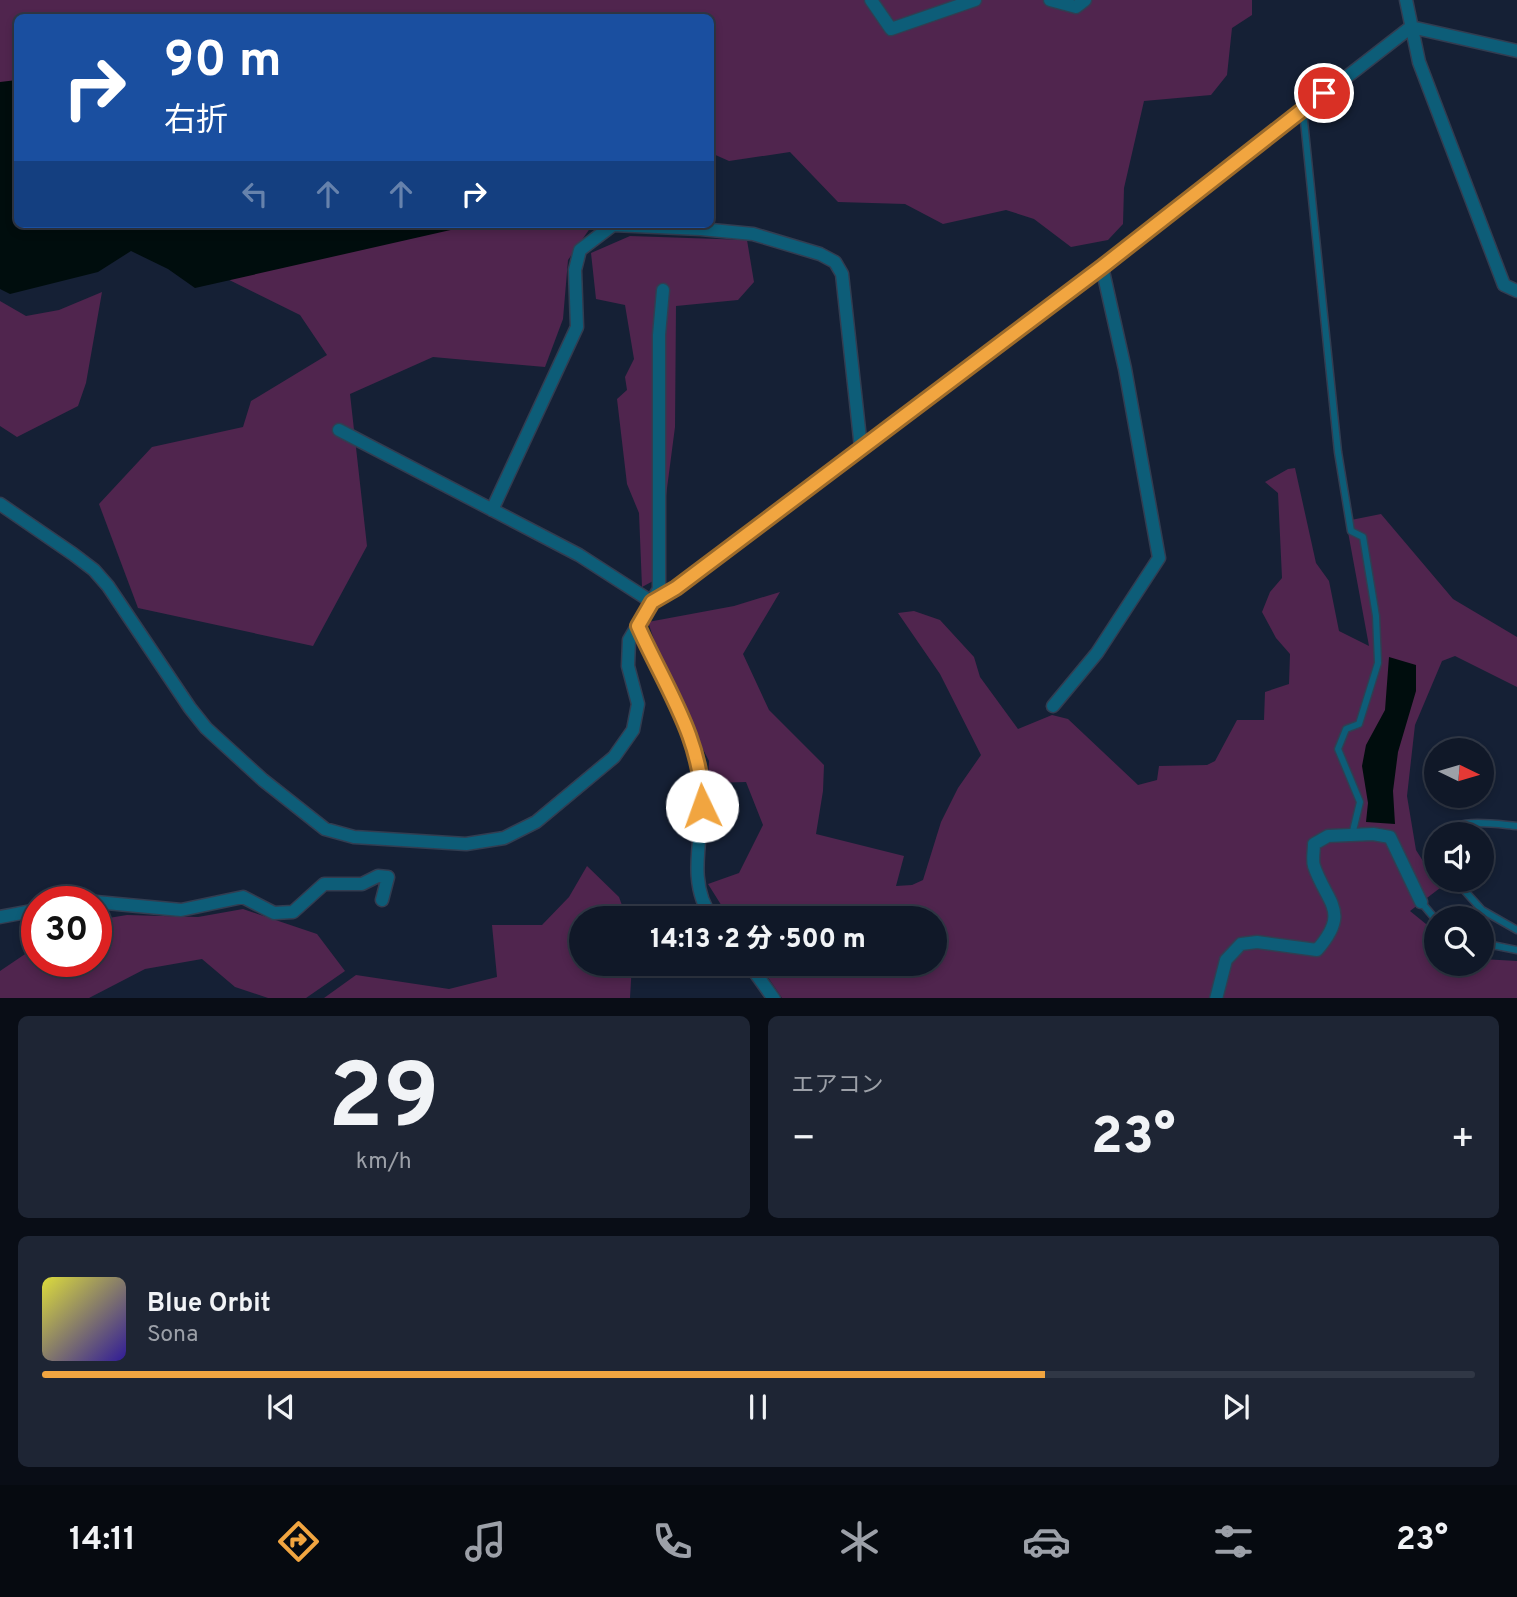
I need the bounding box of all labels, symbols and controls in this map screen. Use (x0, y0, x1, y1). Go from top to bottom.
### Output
text: 90 m (164, 32, 282, 94)
icon: right (49, 42, 140, 133)
pin (1294, 63, 1354, 123)
icon: arrive (1305, 74, 1343, 112)
text: 右折 (164, 102, 228, 142)
icon: left (236, 175, 274, 213)
icon: ahead (309, 175, 347, 213)
icon: ahead (382, 175, 420, 213)
icon: right (455, 175, 493, 213)
north arrow (1424, 738, 1494, 808)
map controls (1424, 738, 1494, 976)
position arrow (665, 769, 739, 843)
button: sound (1424, 822, 1494, 892)
speed limit sign: 30 (21, 886, 112, 977)
button: search (1424, 906, 1494, 976)
text: 14:13 · 2 分 · 500 m (650, 924, 866, 957)
text: 29 (328, 1045, 440, 1160)
text: エアコン (792, 1072, 884, 1101)
text: 23° (1091, 1106, 1176, 1172)
text: − (792, 1116, 816, 1165)
text: + (1450, 1116, 1475, 1165)
text: km/h (356, 1148, 412, 1177)
text: Blue Orbit (147, 1288, 271, 1321)
text: Sona (147, 1321, 198, 1350)
icon: previous (262, 1388, 300, 1426)
icon: pause (739, 1388, 777, 1426)
icon: next (1217, 1388, 1255, 1426)
icon: directions (274, 1517, 323, 1566)
icon: music (461, 1517, 510, 1566)
icon: phone (648, 1517, 697, 1566)
icon: climate (835, 1517, 884, 1566)
icon: car (1022, 1517, 1071, 1566)
icon: filters (1209, 1517, 1258, 1566)
text: 14:11 (69, 1521, 136, 1561)
text: 23° (1396, 1521, 1448, 1561)

